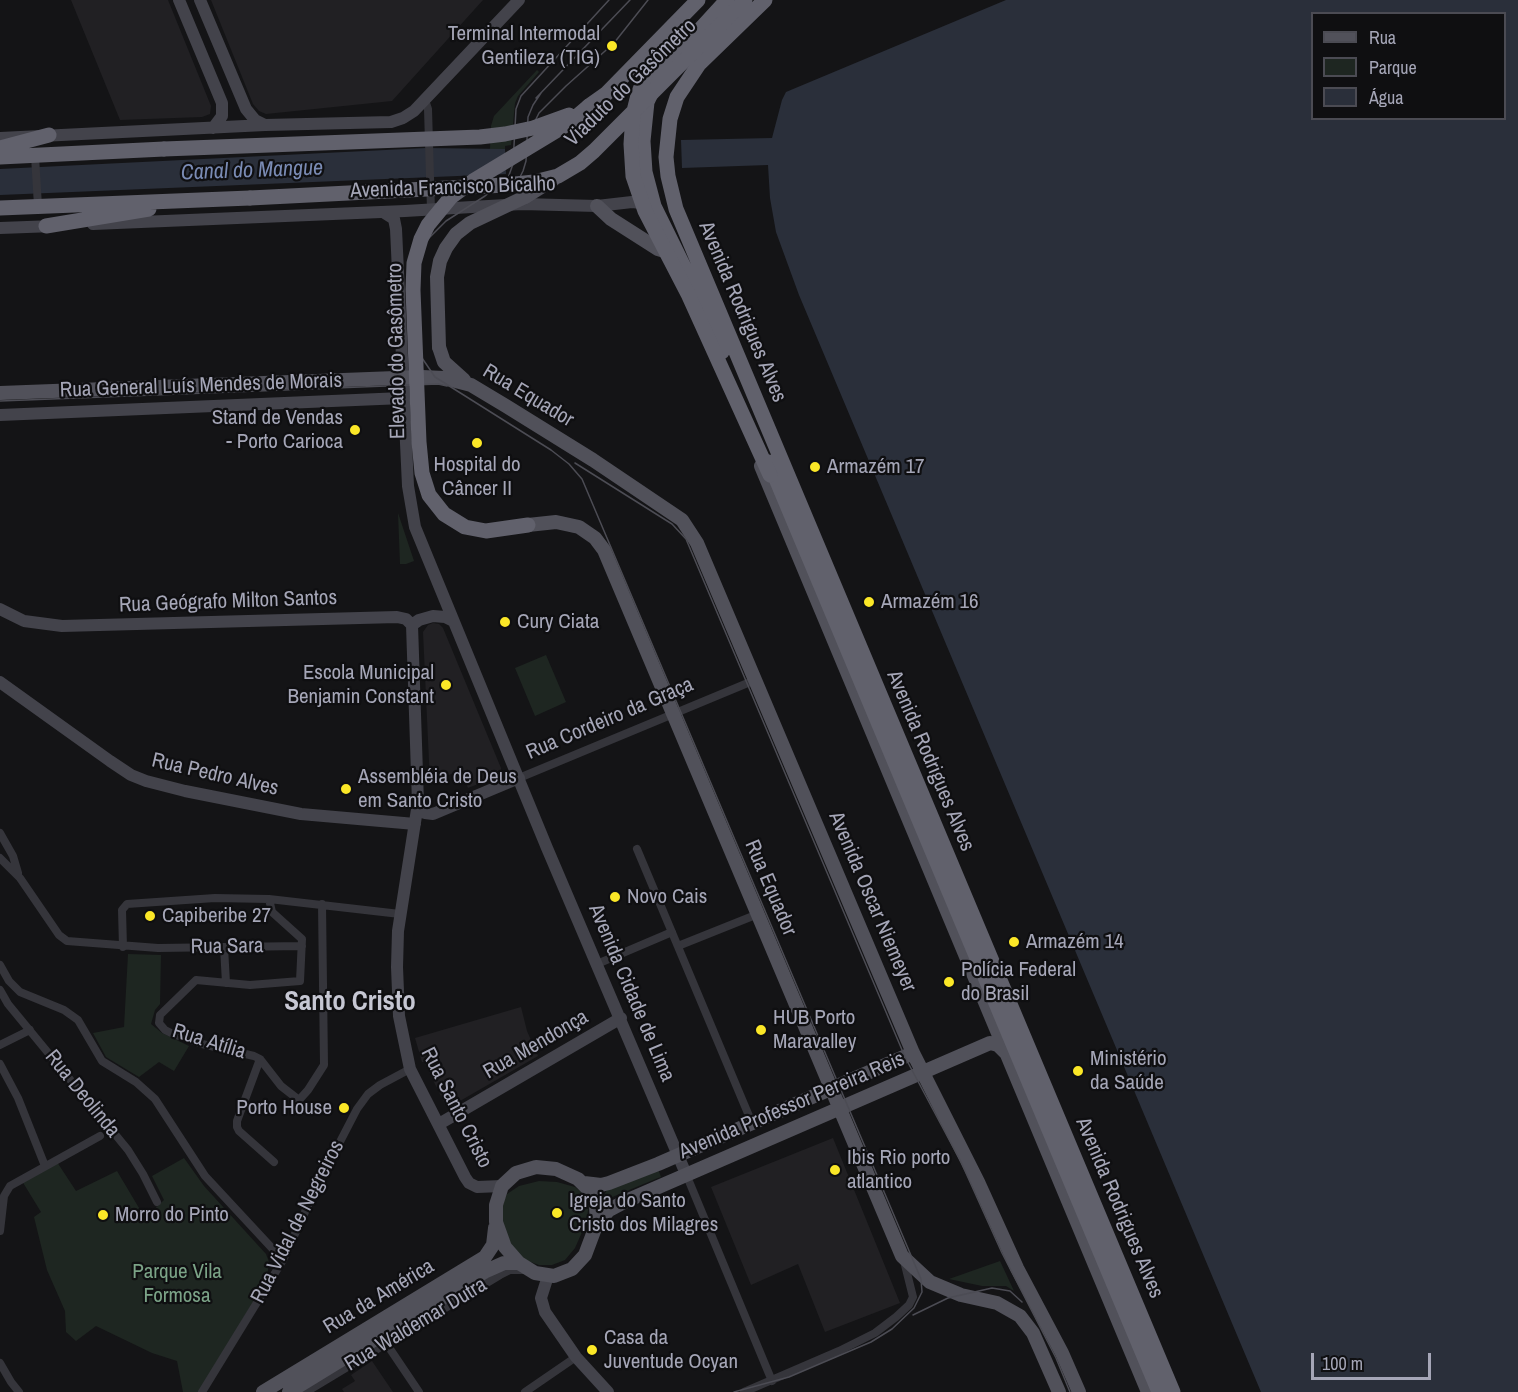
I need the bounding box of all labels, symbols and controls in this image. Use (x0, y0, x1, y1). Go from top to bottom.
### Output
legend (1311, 12, 1506, 120)
street label: Viaduto do Gasômetro (560, 14, 702, 152)
place label: Terminal Intermodal Gentileza (TIG) (448, 21, 600, 71)
text: Rua (1369, 25, 1396, 50)
marker: Terminal Intermodal Gentileza (TIG) (605, 39, 619, 53)
text: Parque (1369, 55, 1417, 80)
text: Água (1369, 85, 1403, 110)
water label: Canal do Mangue (180, 155, 324, 187)
street label: Avenida Francisco Bicalho (350, 172, 556, 204)
street label: Avenida Rodrigues Alves (692, 218, 792, 406)
street label: Elevado do Gasômetro (383, 263, 411, 439)
street label: Rua Equador (478, 359, 578, 433)
street label: Rua General Luís Mendes de Morais (59, 368, 343, 404)
place label: Stand de Vendas - Porto Carioca (212, 405, 343, 455)
marker: Stand de Vendas - Porto Carioca (348, 423, 362, 437)
marker: Hospital do Câncer II (470, 436, 484, 450)
place label: Hospital do Câncer II (433, 452, 521, 502)
place label: Armazém 17 (827, 454, 925, 480)
marker: Armazém 17 (808, 460, 822, 474)
street label: Rua Geógrafo Milton Santos (119, 586, 337, 618)
place label: Armazém 16 (881, 589, 979, 615)
marker: Armazém 16 (862, 595, 876, 609)
place label: Cury Ciata (517, 609, 599, 635)
marker: Cury Ciata (498, 615, 512, 629)
place label: Escola Municipal Benjamin Constant (288, 660, 434, 710)
street label: Avenida Rodrigues Alves (880, 667, 980, 855)
street label: Rua Cordeiro da Graça (523, 672, 697, 766)
marker: Escola Municipal Benjamin Constant (439, 678, 453, 692)
street label: Rua Pedro Alves (149, 748, 281, 802)
place label: Assembléia de Deus em Santo Cristo (358, 764, 517, 814)
marker: Assembléia de Deus em Santo Cristo (339, 782, 353, 796)
street label: Avenida Oscar Niemeyer (823, 808, 921, 996)
street label: Rua Equador (739, 836, 801, 940)
place label: Novo Cais (627, 884, 707, 910)
marker: Novo Cais (608, 890, 622, 904)
street label: Avenida Cidade de Lima (582, 901, 680, 1085)
place label: Capiberibe 27 (162, 903, 271, 929)
marker: Capiberibe 27 (143, 909, 157, 923)
place label: Armazém 14 (1026, 929, 1124, 955)
street label: Rua Sara (190, 934, 264, 960)
marker: Armazém 14 (1007, 935, 1021, 949)
place label: Polícia Federal do Brasil (961, 957, 1076, 1007)
marker: Polícia Federal do Brasil (942, 975, 956, 989)
district label: Santo Cristo (284, 987, 416, 1019)
street label: Rua Mendonça (479, 1005, 593, 1085)
place label: HUB Porto Maravalley (773, 1005, 856, 1055)
street label: Rua Atília (169, 1019, 249, 1065)
marker: HUB Porto Maravalley (754, 1023, 768, 1037)
street label: Rua Santo Cristo (415, 1043, 497, 1173)
street label: Rua Deolinda (39, 1045, 125, 1143)
place label: Ministério da Saúde (1090, 1046, 1167, 1096)
street label: Avenida Professor Pereira Reis (675, 1047, 909, 1165)
marker: Ministério da Saúde (1071, 1064, 1085, 1078)
place label: Porto House (236, 1095, 332, 1121)
marker: Porto House (337, 1101, 351, 1115)
street label: Avenida Rodrigues Alves (1069, 1114, 1169, 1302)
street label: Rua Vidal de Negreiros (246, 1136, 350, 1308)
place label: Ibis Rio porto atlantico (847, 1145, 950, 1195)
marker: Ibis Rio porto atlantico (828, 1163, 842, 1177)
place label: Igreja do Santo Cristo dos Milagres (569, 1188, 718, 1238)
place label: Morro do Pinto (115, 1202, 229, 1228)
marker: Igreja do Santo Cristo dos Milagres (550, 1206, 564, 1220)
marker: Morro do Pinto (96, 1208, 110, 1222)
street label: Rua da América (319, 1254, 439, 1340)
park label: Parque Vila Formosa (132, 1259, 222, 1309)
street label: Rua Waldemar Dutra (340, 1273, 492, 1377)
place label: Casa da Juventude Ocyan (604, 1325, 738, 1375)
scale bar (1314, 1341, 1434, 1379)
marker: Casa da Juventude Ocyan (585, 1343, 599, 1357)
text: 100 m (1322, 1351, 1363, 1376)

